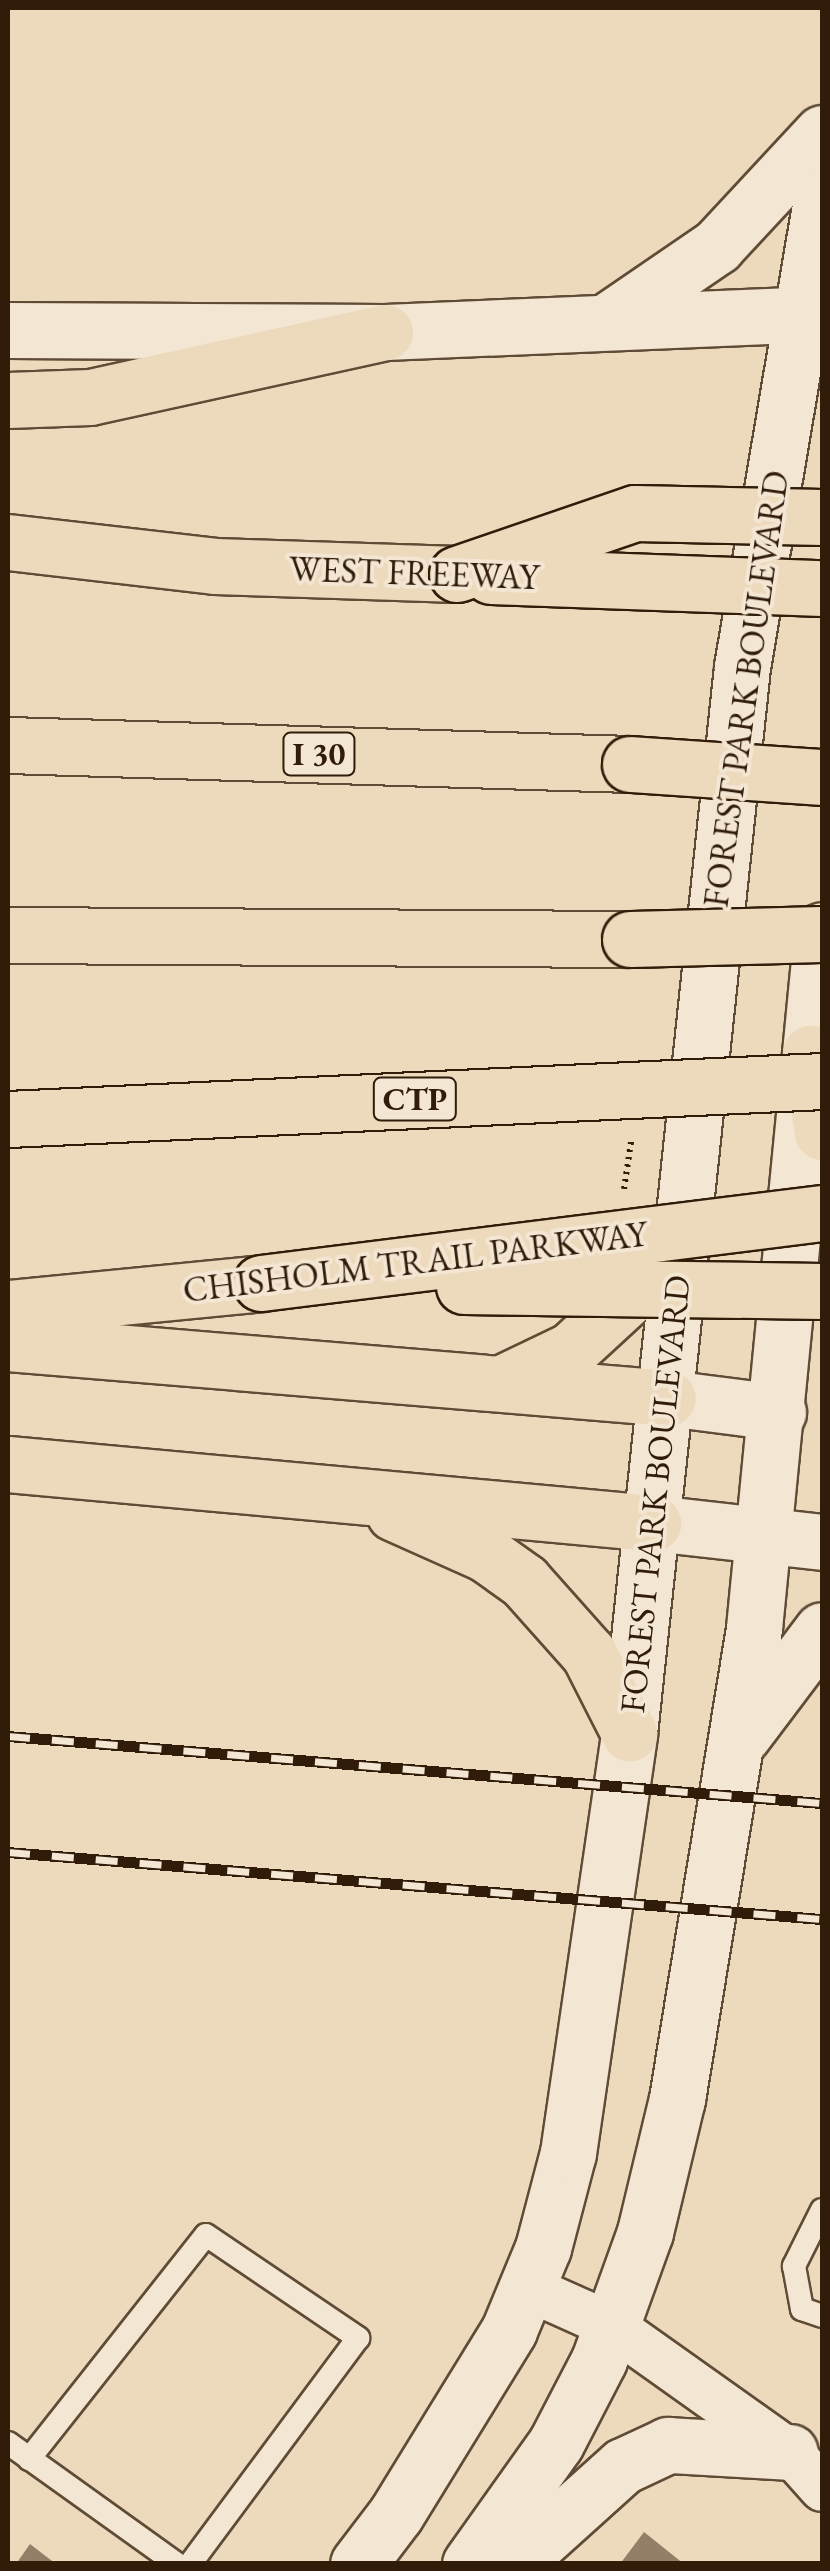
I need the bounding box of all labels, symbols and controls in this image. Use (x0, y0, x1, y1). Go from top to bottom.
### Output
street label: FOREST PARK BOULEVARD (695, 468, 797, 910)
street label: WEST FREEWAY (288, 548, 540, 598)
road number: I 30 (282, 727, 356, 781)
road number: CTP (372, 1072, 458, 1126)
street label: CHISHOLM TRAIL PARKWAY (181, 1213, 649, 1311)
street label: FOREST PARK BOULEVARD (611, 1273, 699, 1715)

